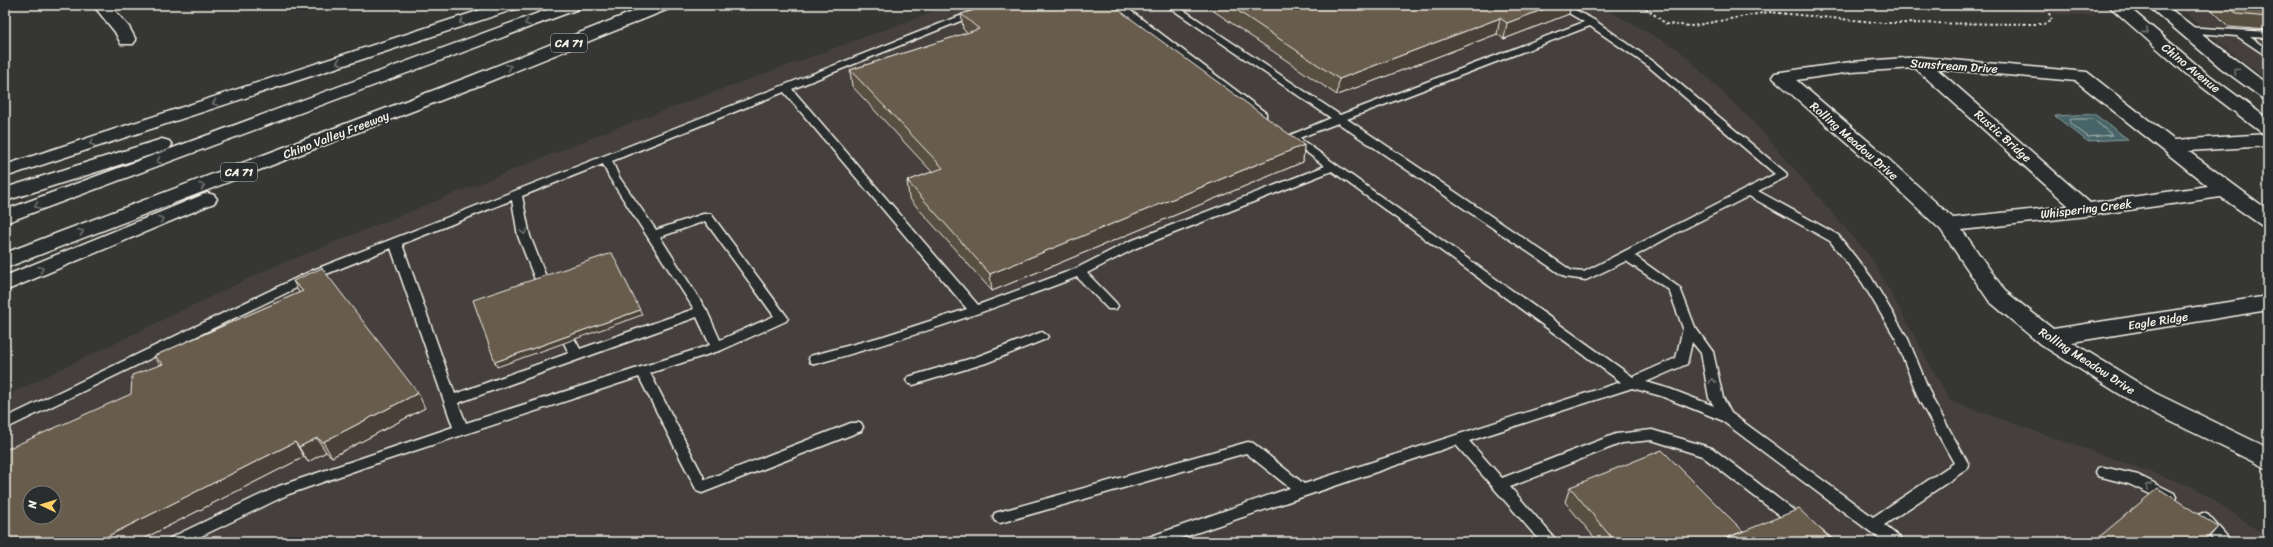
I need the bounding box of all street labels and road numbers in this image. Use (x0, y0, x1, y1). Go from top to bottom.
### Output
road number: CA 71 (551, 34, 587, 52)
street label: Chino Avenue (2156, 37, 2226, 99)
street label: Sunstream Drive (1910, 52, 1998, 80)
street label: Rolling Meadow Drive (1805, 96, 1903, 186)
street label: Chino Valley Freeway (280, 104, 393, 165)
street label: Rustic Bridge (1969, 104, 2037, 168)
road number: CA 71 (221, 163, 257, 181)
street label: Whispering Creek (2039, 192, 2134, 226)
street label: Eagle Ridge (2126, 305, 2190, 337)
street label: Rolling Meadow Drive (2034, 321, 2140, 401)

